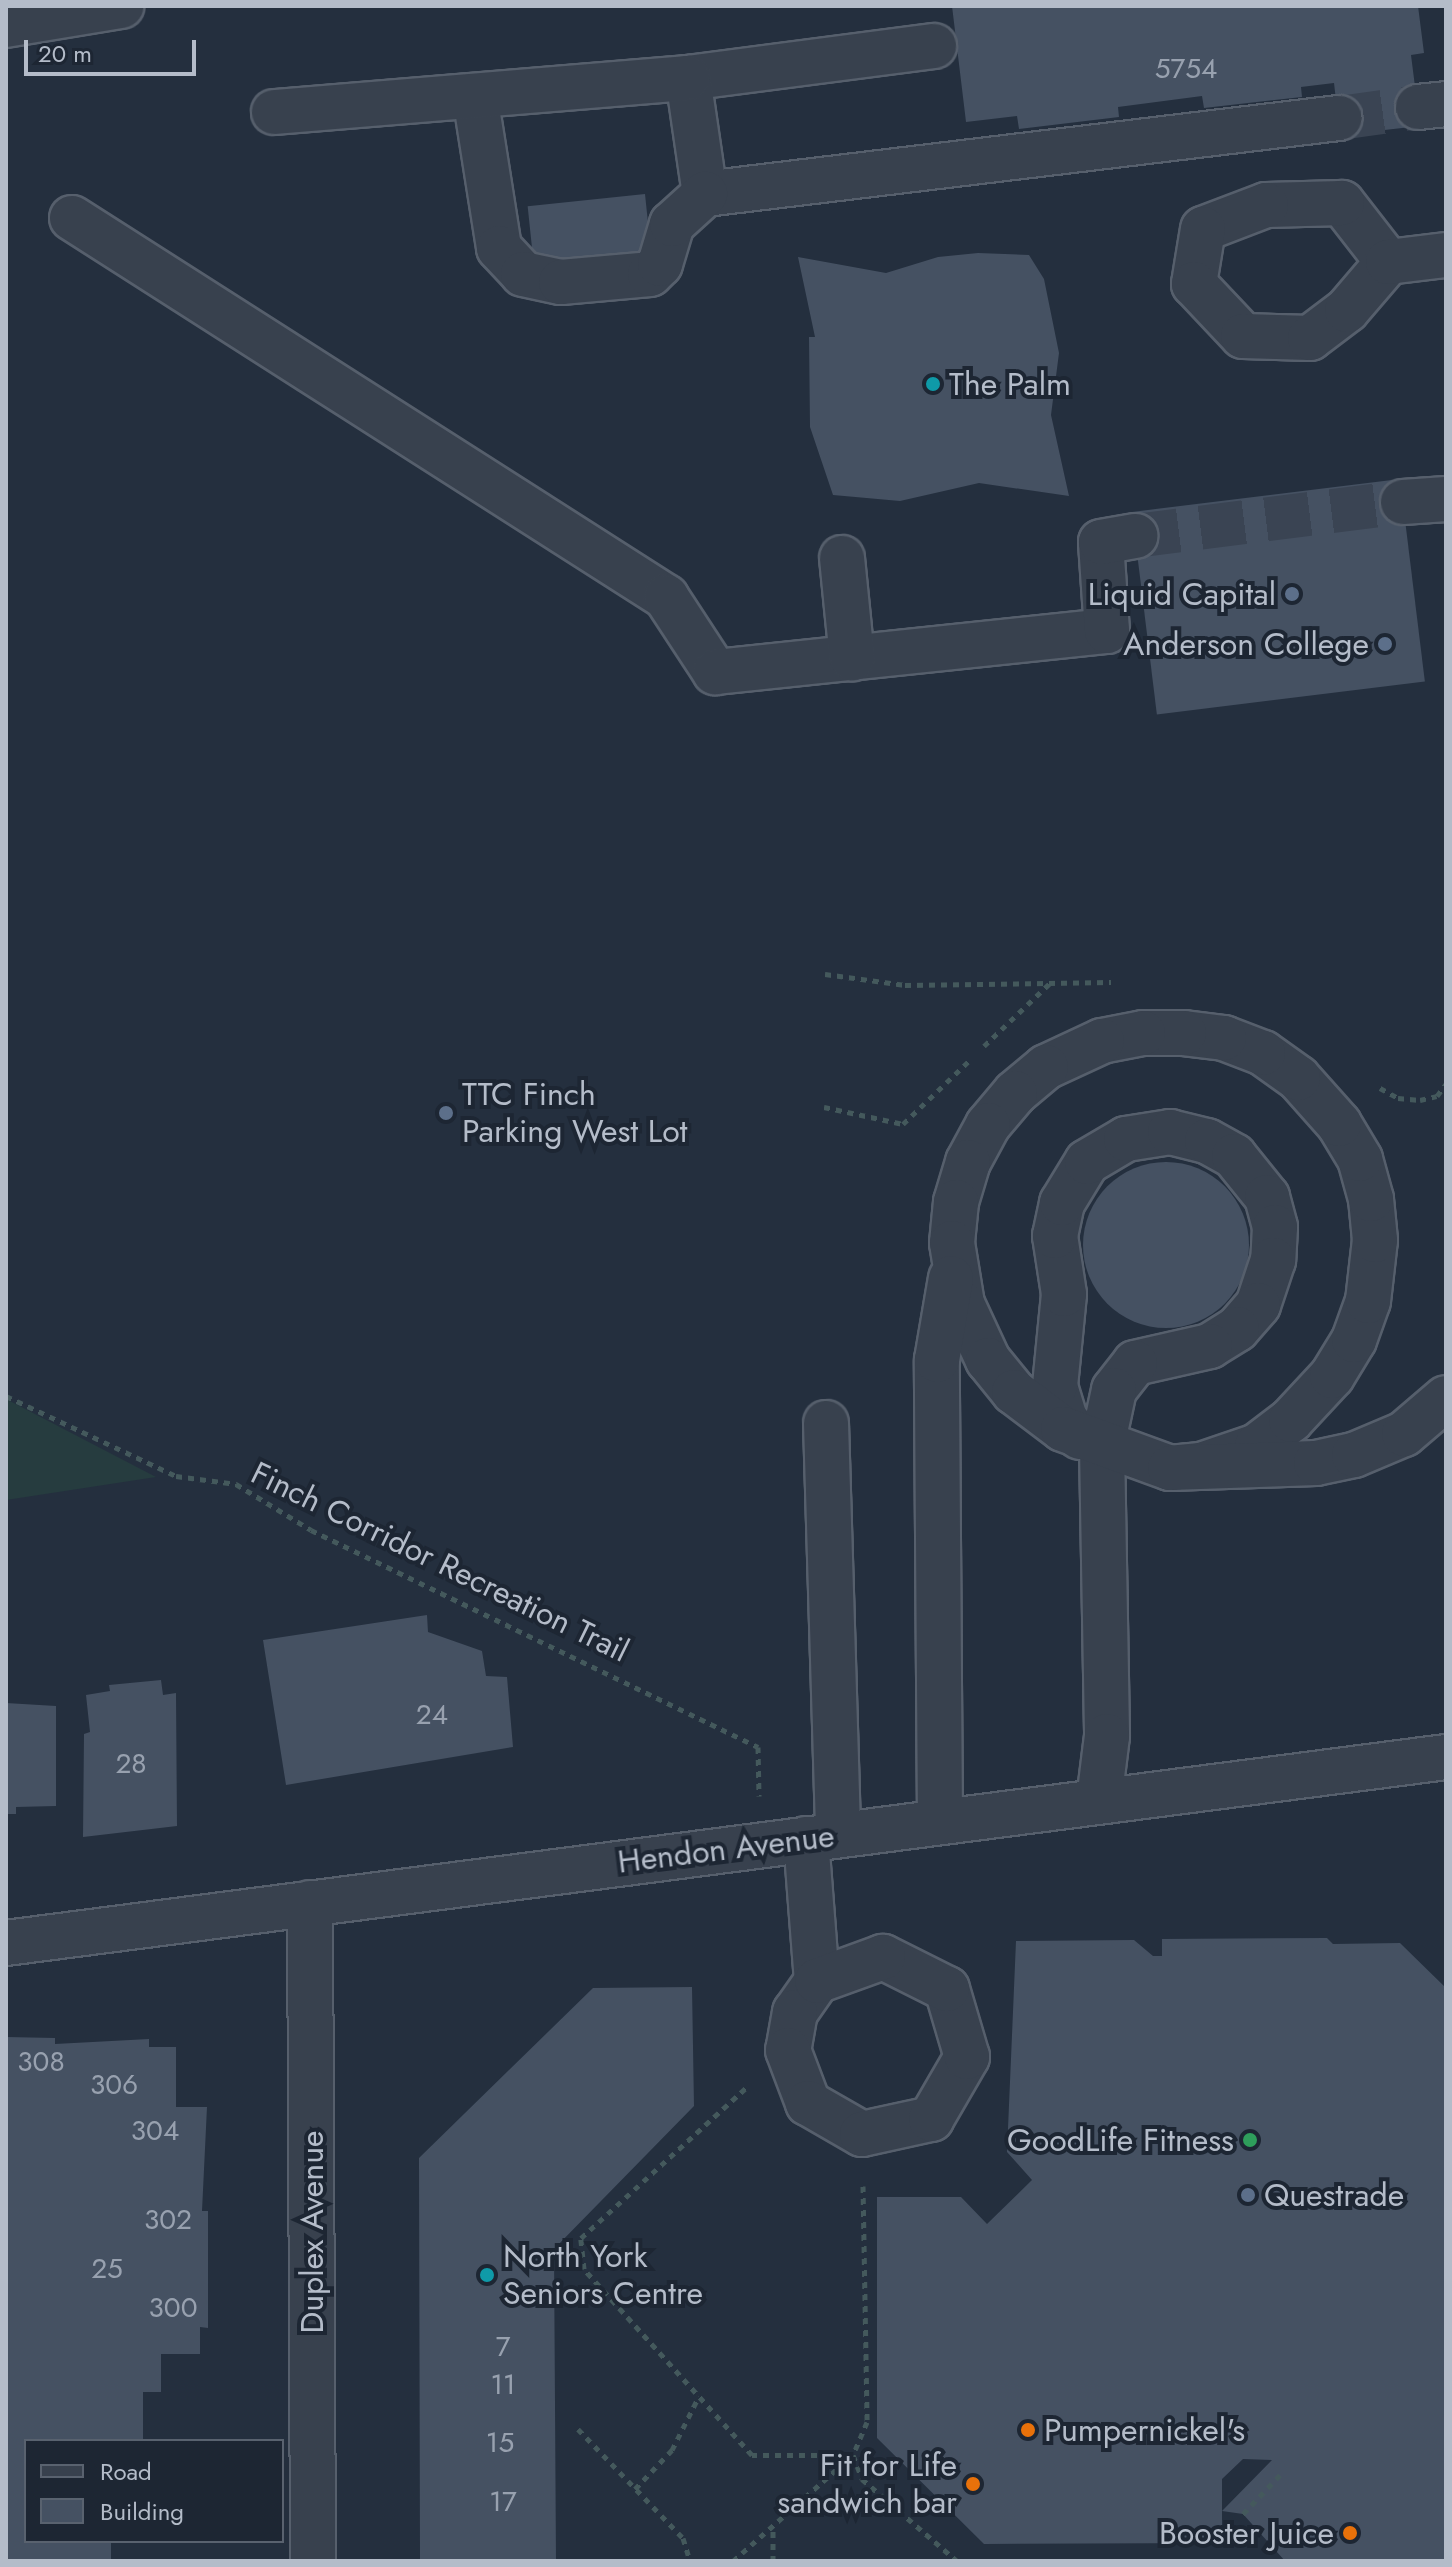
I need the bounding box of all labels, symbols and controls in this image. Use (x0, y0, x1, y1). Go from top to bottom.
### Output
scale bar (28, 24, 200, 74)
text: 20 m (38, 36, 92, 71)
house number: 5754 (1155, 52, 1217, 86)
place label: The Palm (949, 365, 1071, 403)
marker: The Palm (924, 375, 942, 393)
place label: Liquid Capital (1088, 575, 1276, 613)
marker: Liquid Capital (1283, 585, 1301, 603)
place label: Anderson College (1123, 625, 1369, 663)
marker: Anderson College (1376, 635, 1394, 653)
place label: TTC Finch Parking West Lot (462, 1076, 687, 1151)
marker: TTC Finch Parking West Lot (437, 1104, 455, 1122)
street label: Finch Corridor Recreation Trail (245, 1454, 635, 1670)
house number: 24 (416, 1698, 448, 1732)
house number: 28 (115, 1747, 147, 1781)
street label: Hendon Avenue (615, 1817, 837, 1881)
house number: 308 (17, 2045, 65, 2079)
house number: 306 (90, 2068, 138, 2102)
house number: 304 (131, 2114, 179, 2148)
place label: GoodLife Fitness (1007, 2121, 1234, 2159)
street label: Duplex Avenue (293, 2131, 331, 2333)
marker: GoodLife Fitness (1241, 2131, 1259, 2149)
place label: Questrade (1264, 2176, 1404, 2214)
marker: Questrade (1239, 2186, 1257, 2204)
house number: 302 (144, 2203, 192, 2237)
place label: North York Seniors Centre (503, 2238, 703, 2313)
house number: 25 (91, 2252, 123, 2286)
marker: North York Seniors Centre (478, 2266, 496, 2284)
house number: 300 (149, 2291, 197, 2325)
house number: 7 (496, 2330, 510, 2364)
house number: 11 (490, 2368, 516, 2402)
place label: Pumpernickel's (1044, 2411, 1245, 2449)
marker: Pumpernickel's (1019, 2421, 1037, 2439)
house number: 15 (486, 2426, 514, 2460)
legend (24, 2439, 284, 2543)
place label: Fit for Life sandwich bar (777, 2447, 957, 2522)
text: Road (100, 2454, 152, 2489)
marker: Fit for Life sandwich bar (964, 2475, 982, 2493)
house number: 17 (489, 2485, 517, 2519)
text: Building (100, 2494, 184, 2529)
place label: Booster Juice (1159, 2514, 1334, 2552)
marker: Booster Juice (1341, 2524, 1359, 2542)

